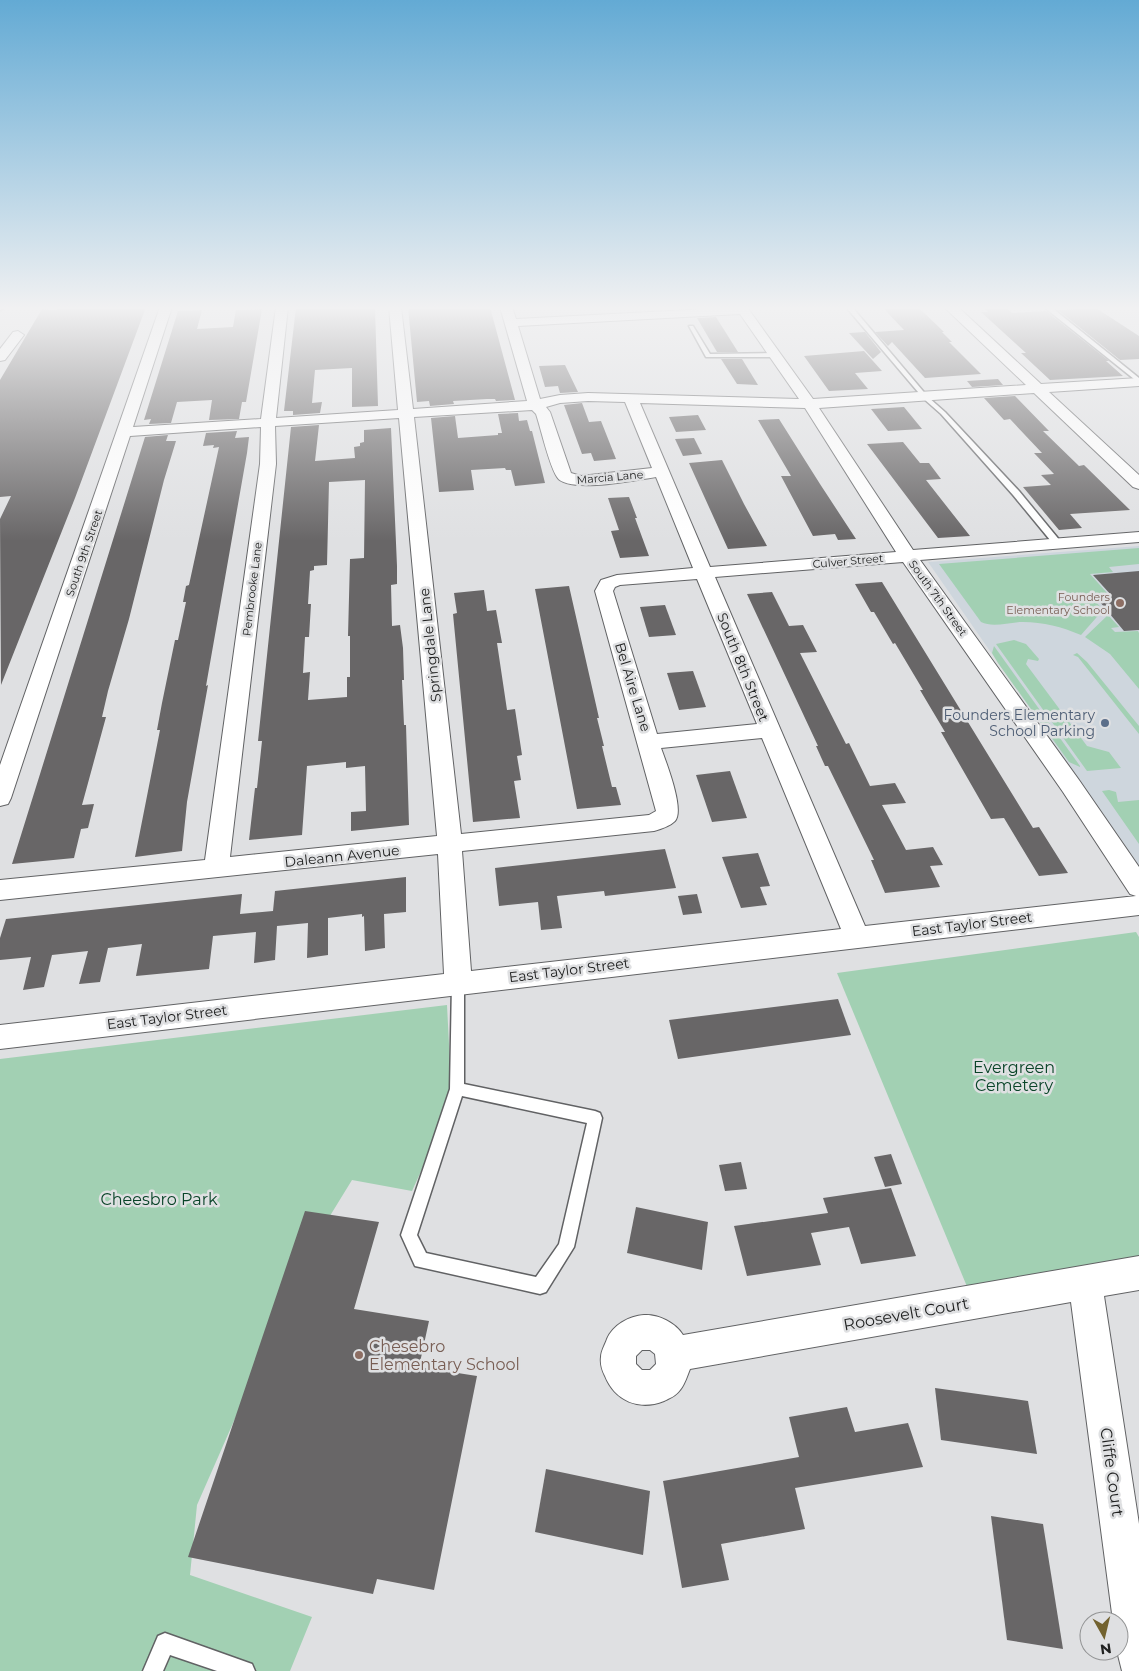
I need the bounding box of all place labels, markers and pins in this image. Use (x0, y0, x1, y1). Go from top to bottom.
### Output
place label: Founders Elementary School (1006, 590, 1111, 617)
marker: Founders Elementary School (1114, 597, 1126, 609)
place label: Founders Elementary School Parking (944, 706, 1095, 740)
marker: Founders Elementary School Parking (1099, 717, 1111, 729)
place label: Chesebro Elementary School (369, 1337, 520, 1374)
marker: Chesebro Elementary School (353, 1349, 365, 1361)

